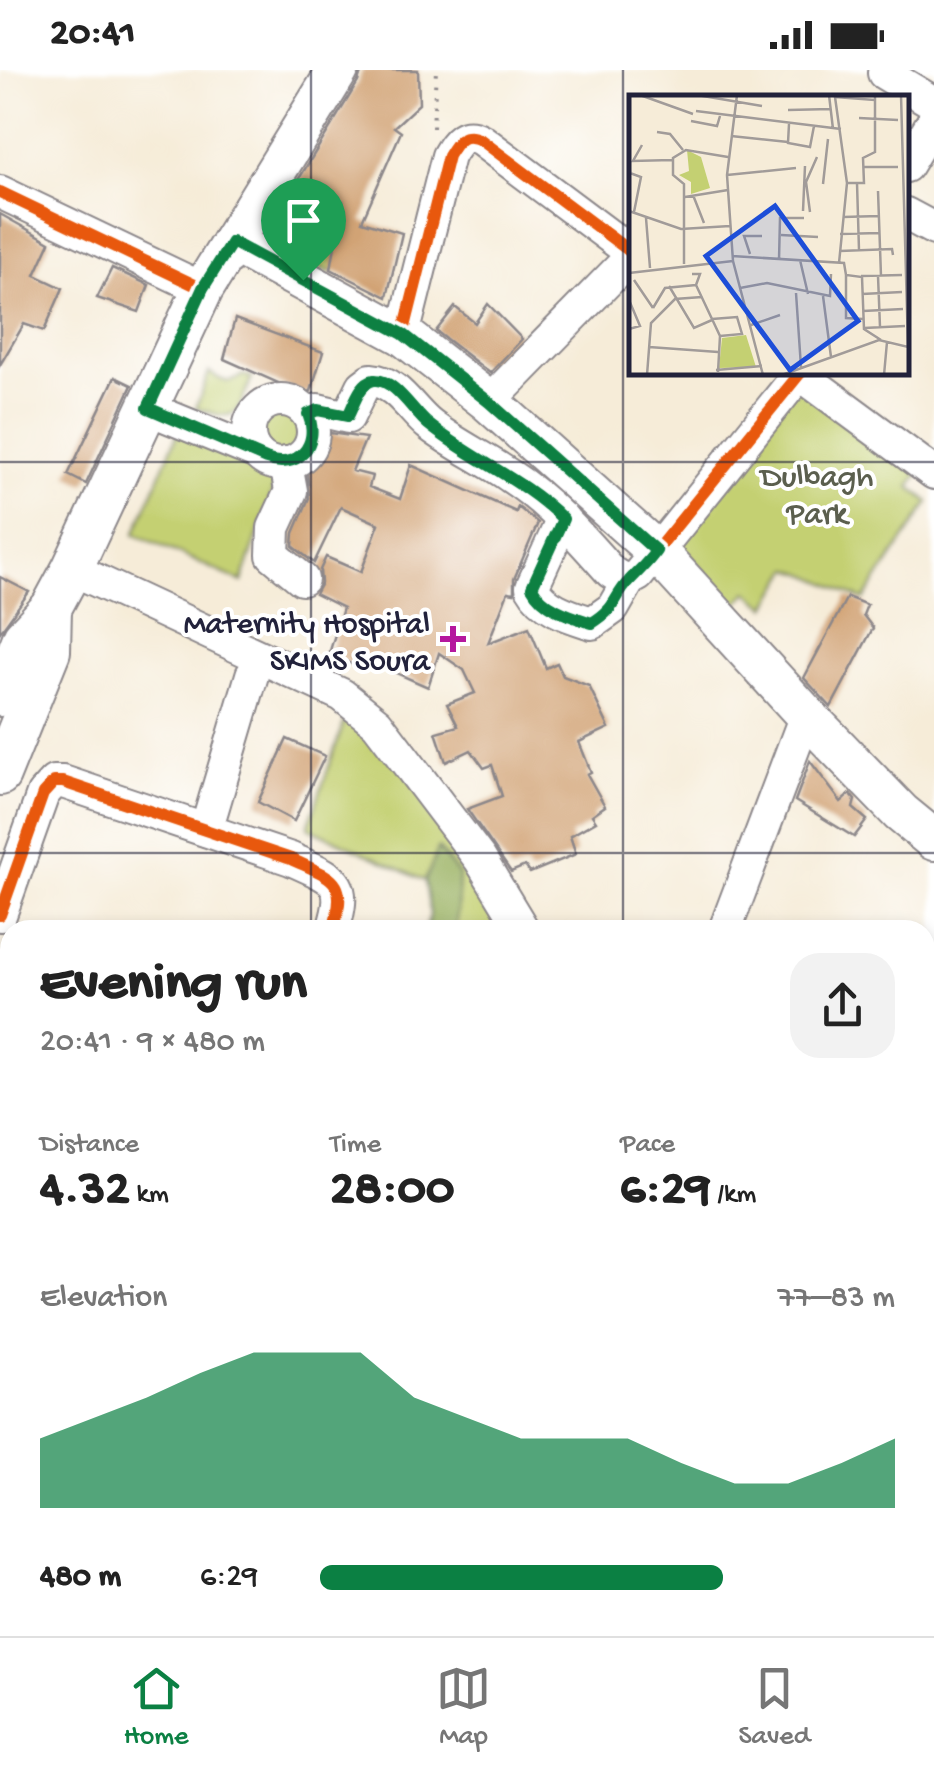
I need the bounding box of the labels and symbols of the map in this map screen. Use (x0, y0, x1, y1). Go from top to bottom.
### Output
inset map (629, 95, 909, 375)
pin (261, 178, 346, 281)
park label: Dulbagh Park (759, 460, 873, 535)
place label: Maternity Hospital SKIMS Soura (183, 607, 431, 682)
marker: Maternity Hospital SKIMS Soura (440, 626, 466, 652)

